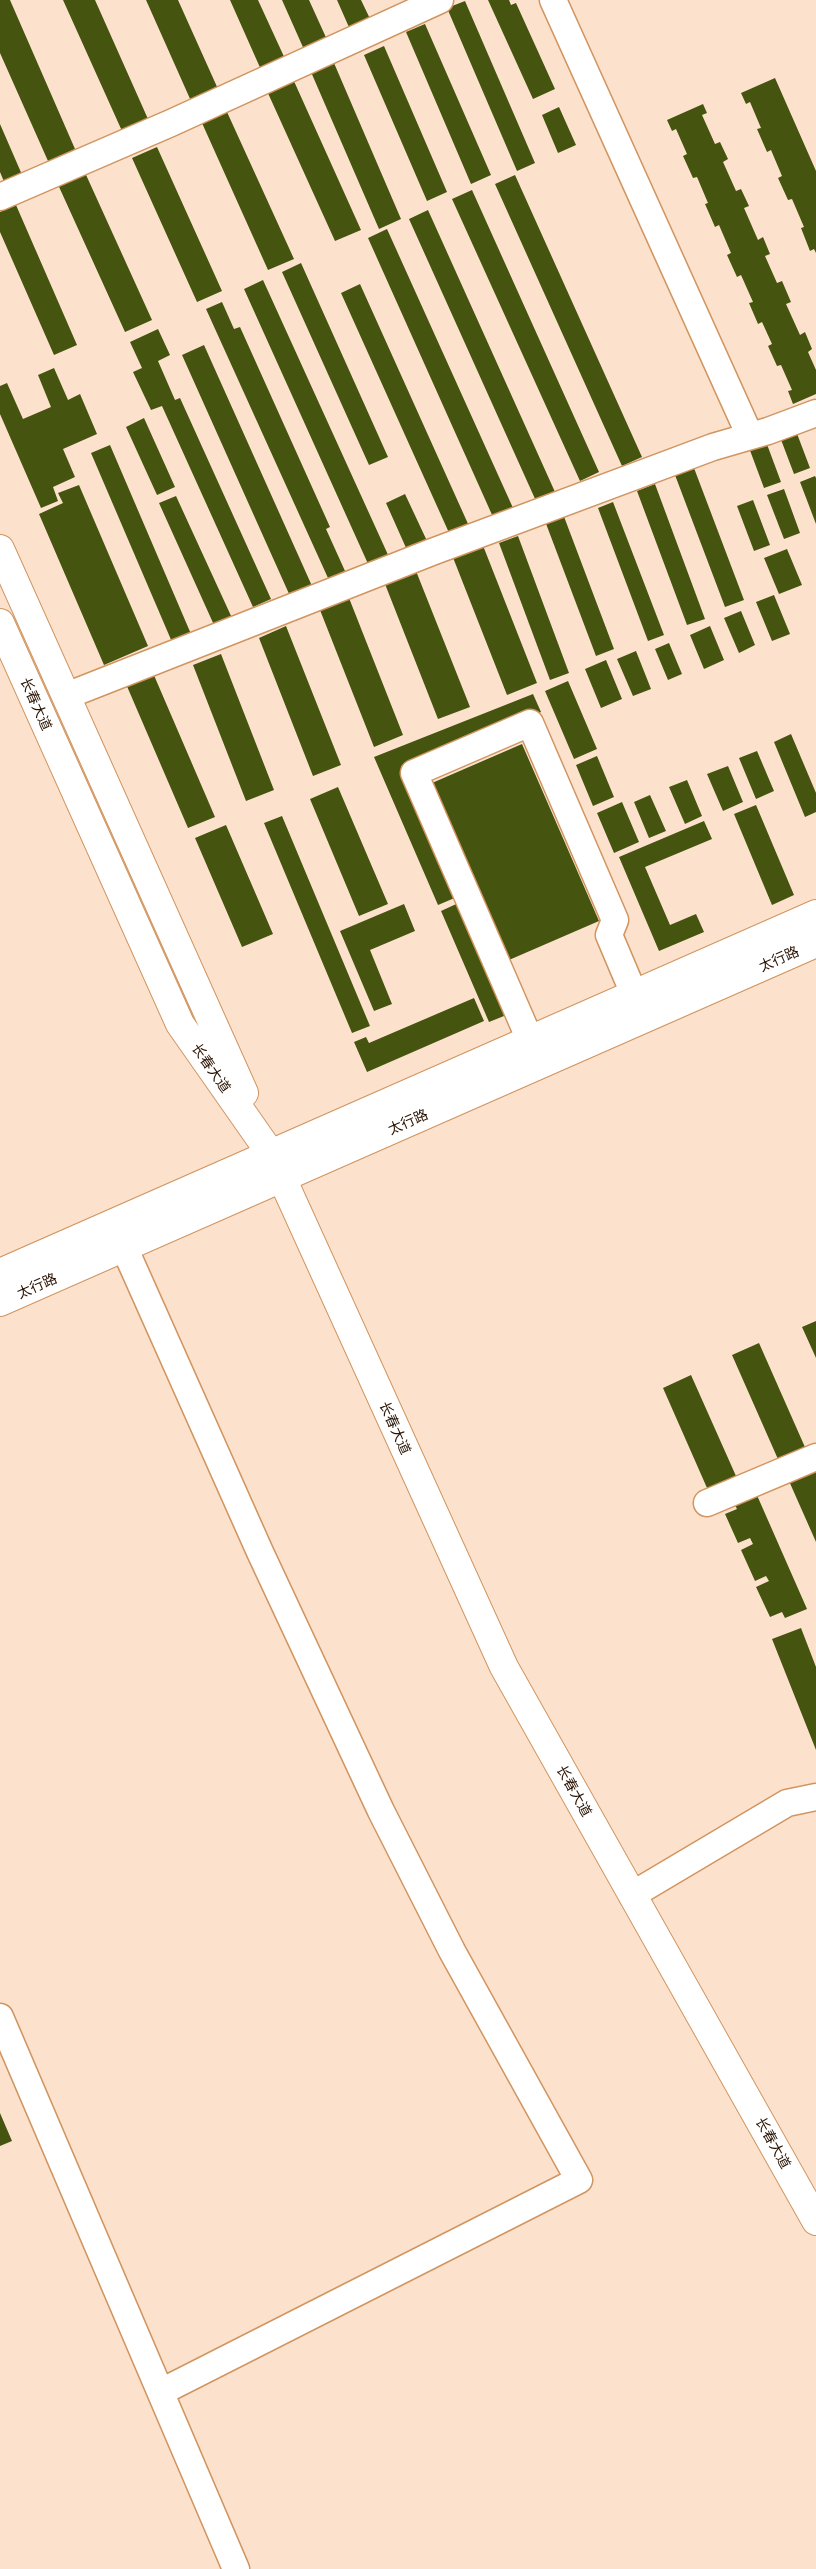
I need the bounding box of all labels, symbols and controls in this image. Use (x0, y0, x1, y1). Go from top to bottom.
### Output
street label: 长春大道 (17, 675, 55, 733)
street label: 太行路 (756, 943, 802, 975)
street label: 长春大道 (188, 1040, 234, 1096)
street label: 太行路 (385, 1106, 431, 1138)
street label: 太行路 (14, 1270, 60, 1302)
street label: 长春大道 (376, 1399, 414, 1457)
street label: 长春大道 (553, 1762, 595, 1820)
street label: 长春大道 (752, 2114, 794, 2172)

